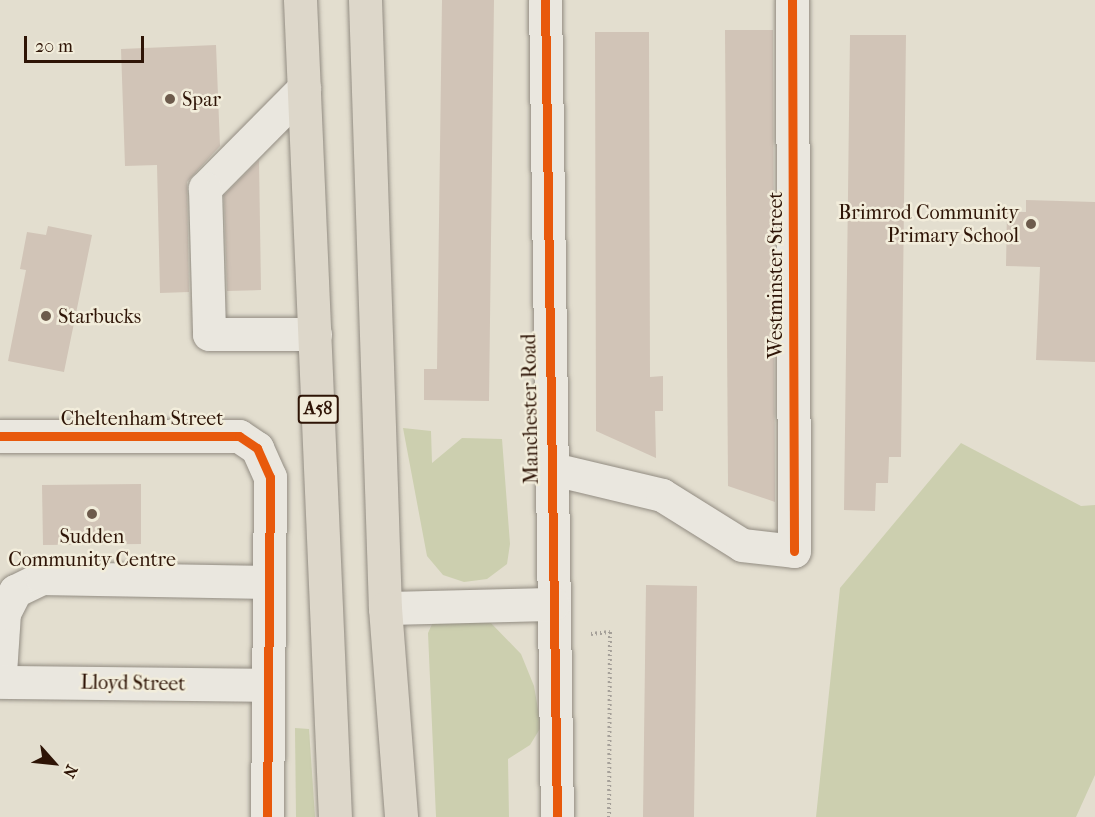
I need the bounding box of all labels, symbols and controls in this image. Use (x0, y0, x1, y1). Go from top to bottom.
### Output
scale bar (27, 24, 147, 62)
text: 20 m (35, 36, 73, 57)
place label: Spar (182, 87, 221, 111)
marker: Spar (163, 92, 177, 106)
street label: Westminster Street (763, 192, 787, 358)
place label: Brimrod Community Primary School (838, 201, 1019, 248)
marker: Brimrod Community Primary School (1024, 217, 1038, 231)
place label: Starbucks (58, 304, 141, 328)
marker: Starbucks (39, 309, 53, 323)
street label: Manchester Road (517, 334, 543, 484)
road number: A58 (297, 394, 339, 424)
street label: Cheltenham Street (61, 406, 223, 430)
marker: Sudden Community Centre (85, 507, 99, 521)
place label: Sudden Community Centre (8, 524, 176, 571)
street label: Lloyd Street (80, 670, 186, 696)
north arrow (24, 733, 84, 793)
text: N (59, 762, 82, 781)

